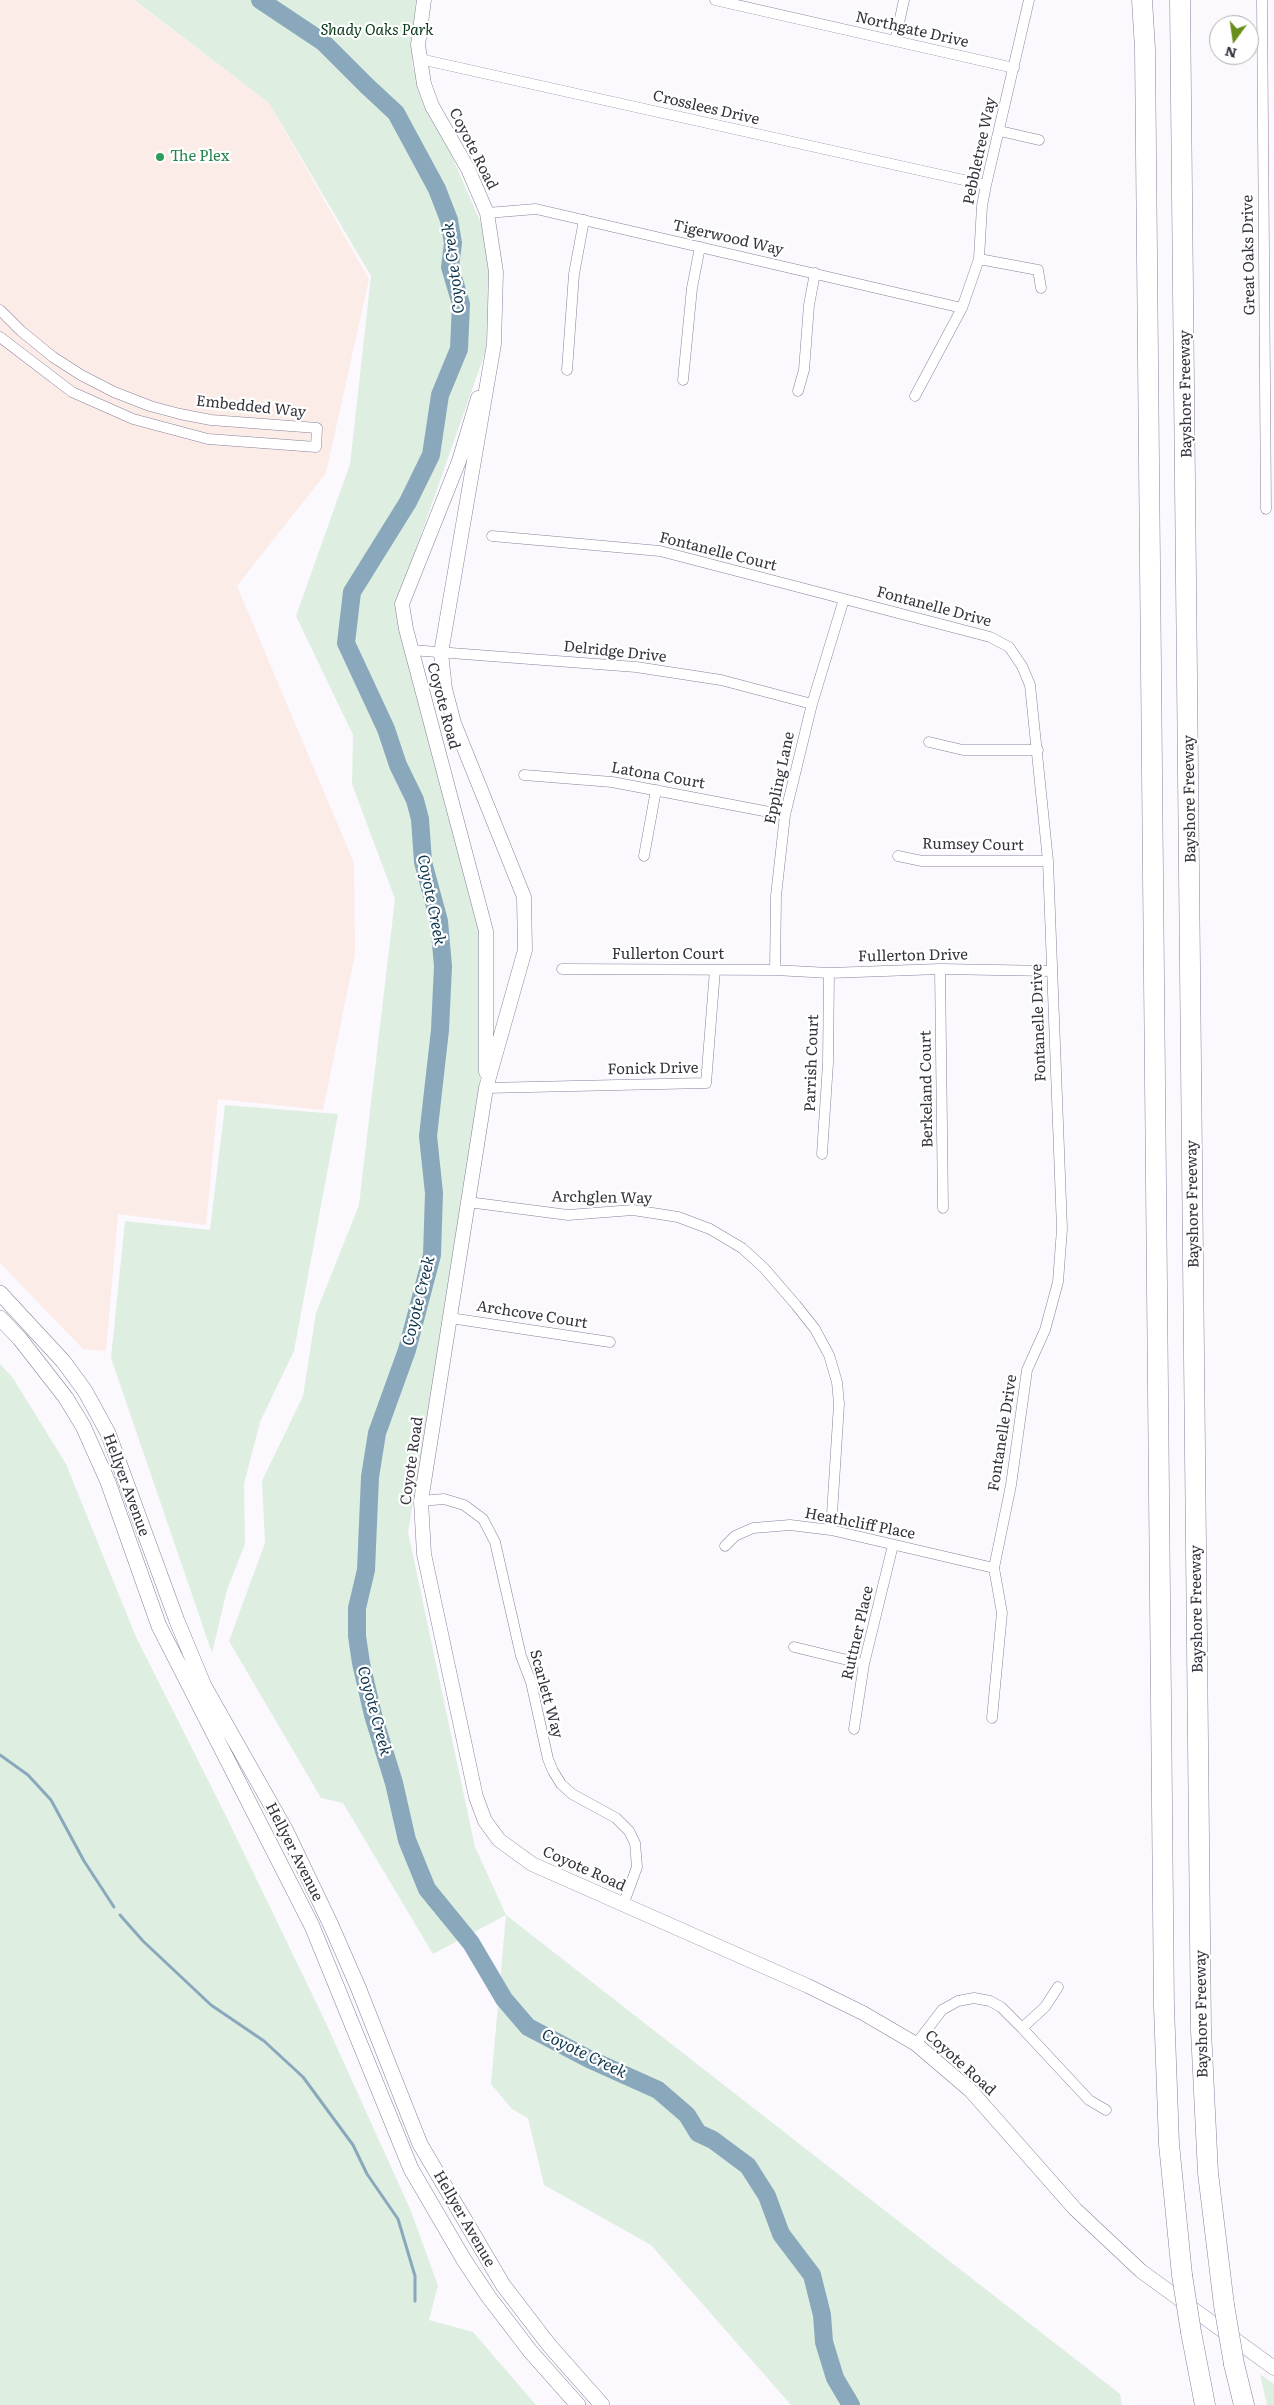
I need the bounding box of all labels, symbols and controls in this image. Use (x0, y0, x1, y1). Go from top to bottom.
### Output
street label: Northgate Drive (854, 8, 970, 52)
north arrow (1209, 15, 1259, 65)
park label: Shady Oaks Park (321, 22, 433, 40)
text: N (1222, 42, 1239, 65)
street label: Crosslees Drive (651, 87, 761, 129)
street label: Pebbletree Way (960, 96, 1000, 206)
street label: Coyote Road (445, 105, 501, 193)
place label: The Plex (170, 148, 229, 166)
marker: The Plex (154, 151, 166, 163)
street label: Great Oaks Drive (1239, 195, 1259, 315)
street label: Tigerwood Way (671, 216, 785, 260)
water label: Coyote Creek (439, 221, 469, 315)
street label: Bayshore Freeway (1176, 330, 1196, 458)
street label: Embedded Way (195, 392, 307, 422)
street label: Fontanelle Court (657, 529, 779, 575)
street label: Fontanelle Drive (875, 583, 993, 631)
street label: Delridge Drive (563, 638, 667, 666)
street label: Coyote Road (423, 661, 463, 751)
street label: Eppling Lane (761, 730, 799, 826)
street label: Bayshore Freeway (1180, 735, 1200, 863)
street label: Latona Court (610, 759, 706, 793)
street label: Rumsey Court (922, 835, 1024, 855)
water label: Coyote Creek (413, 853, 449, 947)
street label: Fullerton Court (612, 946, 724, 964)
street label: Fullerton Drive (858, 946, 968, 966)
street label: Fontanelle Drive (1028, 964, 1050, 1082)
street label: Parrish Court (801, 1014, 823, 1112)
street label: Berkeland Court (917, 1030, 937, 1148)
street label: Fonick Drive (607, 1059, 699, 1079)
street label: Bayshore Freeway (1183, 1140, 1203, 1268)
street label: Archglen Way (552, 1188, 652, 1208)
water label: Coyote Creek (399, 1254, 439, 1348)
street label: Archcove Court (475, 1297, 589, 1333)
street label: Fontanelle Drive (985, 1373, 1021, 1493)
street label: Coyote Road (397, 1416, 427, 1506)
street label: Hellyer Avenue (99, 1431, 153, 1539)
street label: Heathcliff Place (803, 1504, 917, 1544)
street label: Bayshore Freeway (1187, 1545, 1207, 1673)
street label: Ruttner Place (838, 1584, 878, 1682)
street label: Scarlett Way (526, 1648, 566, 1740)
water label: Coyote Creek (353, 1664, 395, 1758)
street label: Hellyer Avenue (261, 1800, 327, 1904)
street label: Coyote Road (540, 1843, 628, 1895)
street label: Bayshore Freeway (1192, 1950, 1212, 2078)
water label: Coyote Creek (538, 2025, 630, 2083)
street label: Coyote Road (921, 2027, 999, 2099)
street label: Hellyer Avenue (429, 2168, 499, 2270)

